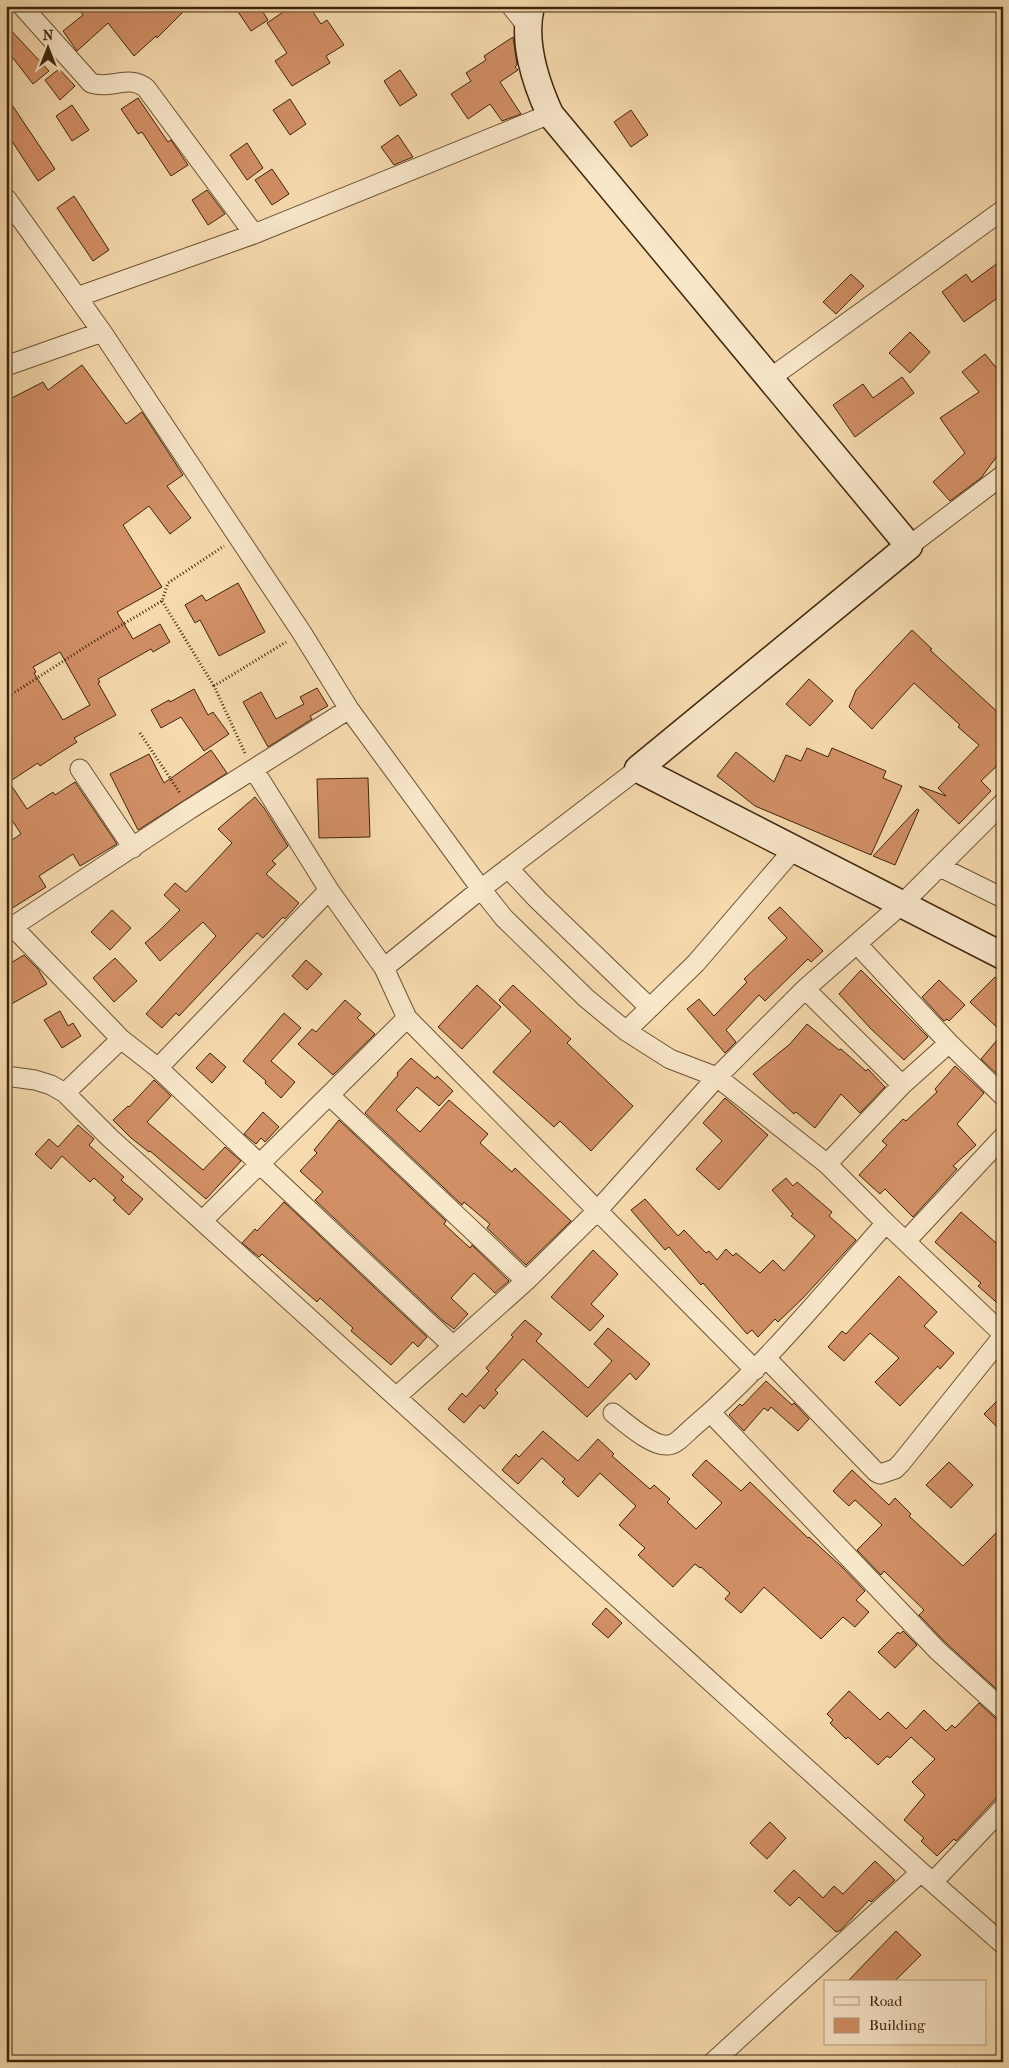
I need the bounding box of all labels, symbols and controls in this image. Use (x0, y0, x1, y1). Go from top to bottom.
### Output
north arrow (22, 22, 72, 72)
text: N (43, 27, 54, 44)
legend (824, 1980, 986, 2046)
text: Road (869, 1992, 903, 2010)
text: Building (869, 2016, 926, 2034)

